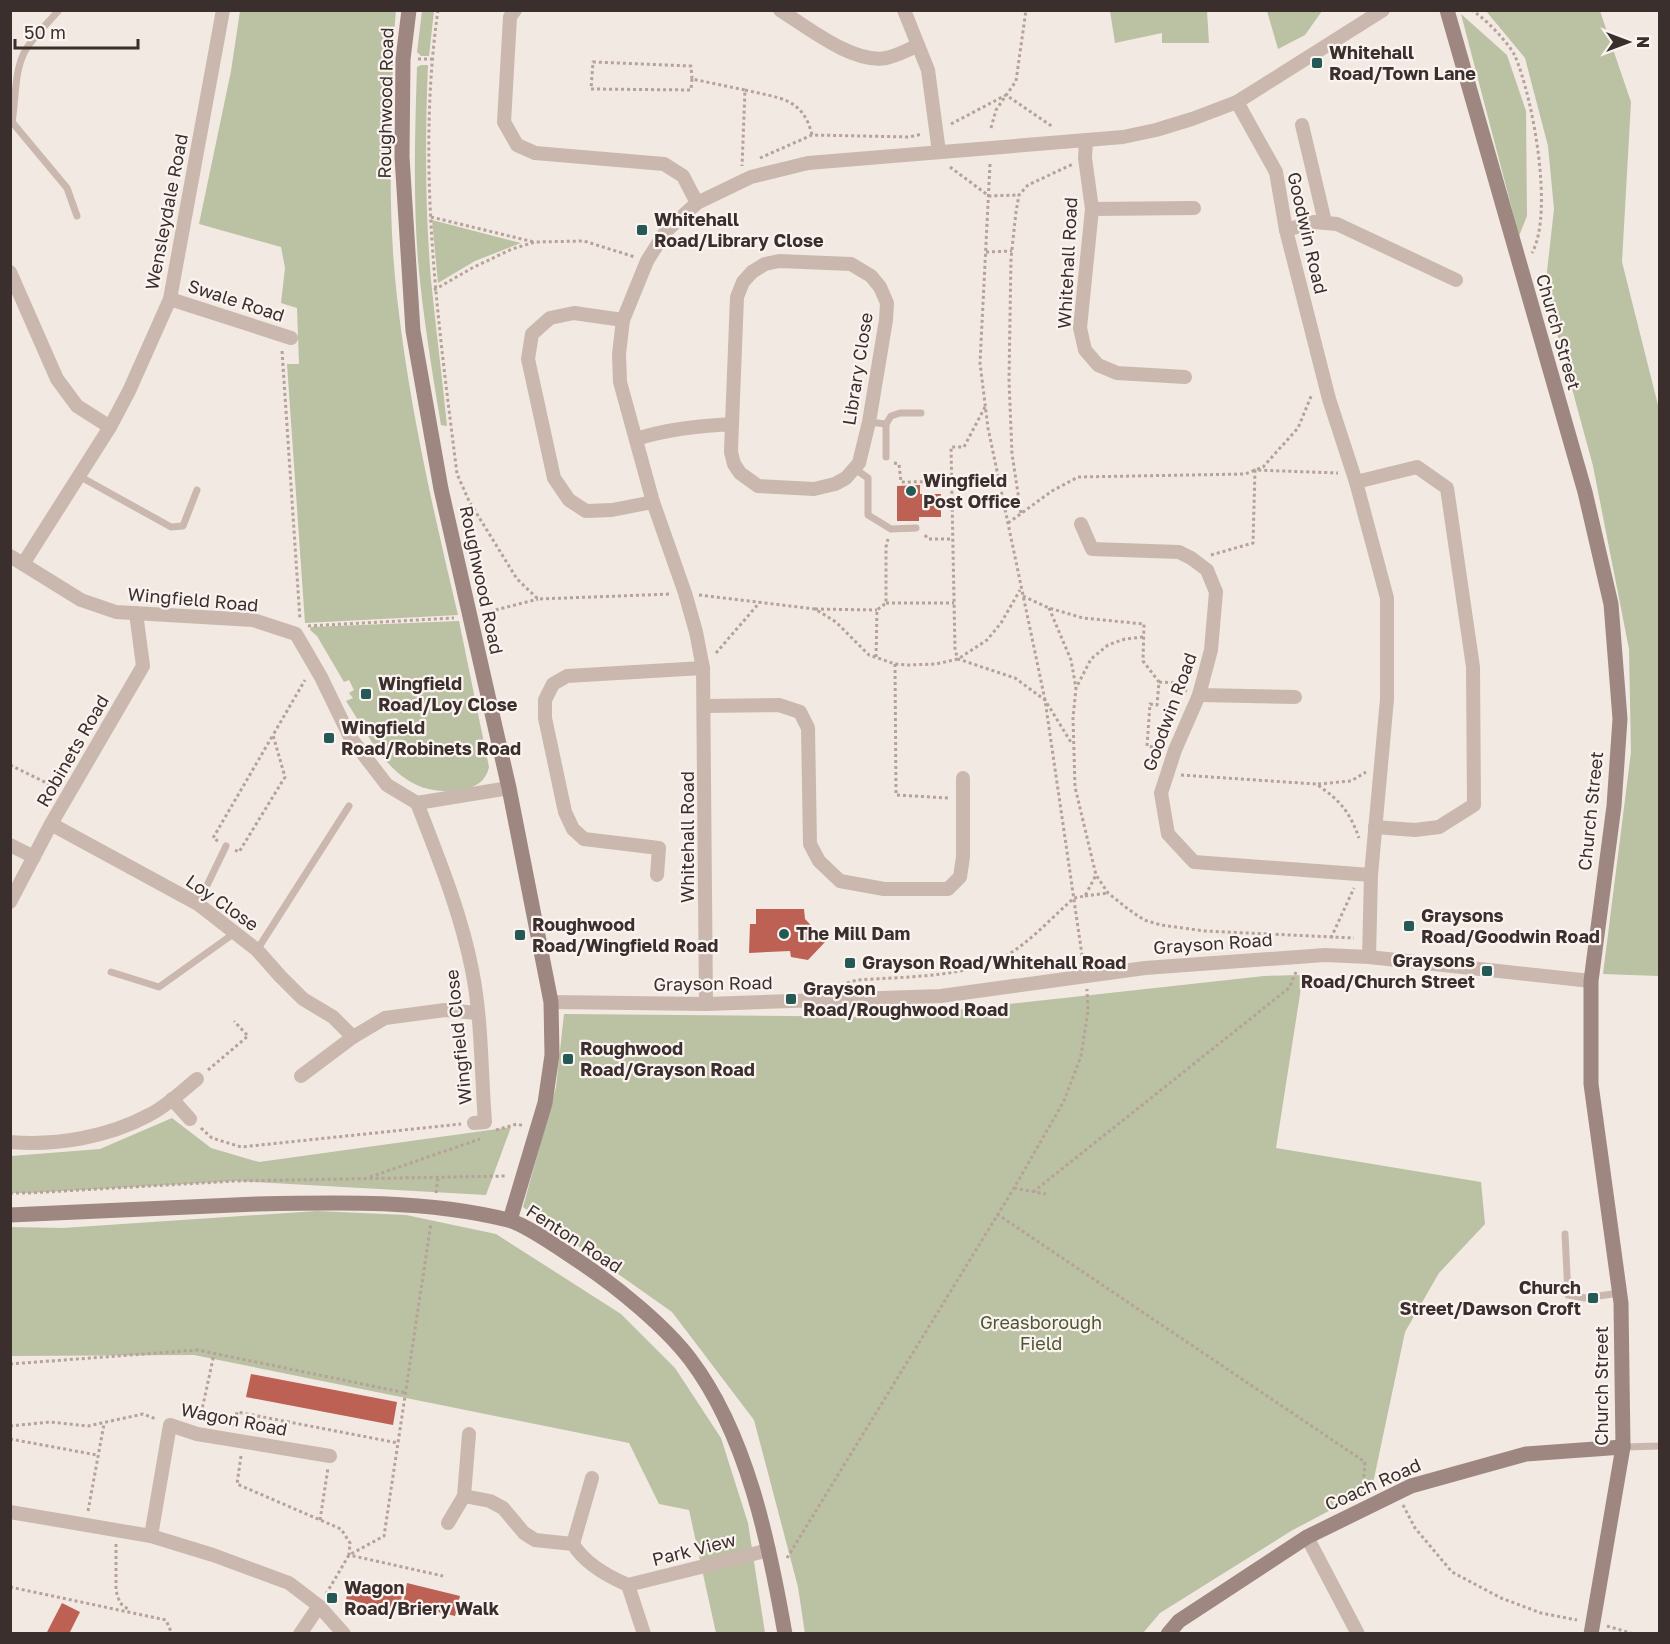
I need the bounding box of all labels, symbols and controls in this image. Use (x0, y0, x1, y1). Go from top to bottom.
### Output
scale bar (15, 12, 138, 50)
north arrow (1598, 12, 1658, 72)
text: 50 m (24, 21, 66, 43)
street label: Roughwood Road (373, 27, 397, 179)
text: N (1633, 36, 1653, 48)
place label: Whitehall Road/Town Lane (1329, 41, 1476, 84)
marker: Whitehall Road/Town Lane (1310, 56, 1324, 70)
street label: Wensleydale Road (140, 132, 192, 292)
street label: Goodwin Road (1283, 170, 1333, 296)
street label: Whitehall Road (1053, 196, 1081, 330)
place label: Whitehall Road/Library Close (654, 208, 824, 251)
marker: Whitehall Road/Library Close (635, 223, 649, 237)
street label: Church Street (1532, 271, 1586, 392)
street label: Swale Road (185, 274, 287, 326)
street label: Library Close (837, 311, 877, 427)
place label: Wingfield Post Office (923, 469, 1021, 512)
marker: Wingfield Post Office (904, 484, 918, 498)
street label: Roughwood Road (455, 503, 508, 656)
street label: Wingfield Road (127, 582, 259, 616)
street label: Goodwin Road (1137, 649, 1201, 774)
place label: Wingfield Road/Loy Close (378, 672, 518, 715)
marker: Wingfield Road/Loy Close (359, 687, 373, 701)
street label: Robinets Road (31, 691, 113, 810)
place label: Wingfield Road/Robinets Road (341, 716, 521, 759)
marker: Wingfield Road/Robinets Road (322, 731, 336, 745)
street label: Church Street (1573, 750, 1607, 872)
street label: Whitehall Road (676, 771, 698, 903)
street label: Loy Close (182, 869, 263, 935)
place label: Graysons Road/Goodwin Road (1421, 904, 1600, 947)
place label: Roughwood Road/Wingfield Road (532, 913, 718, 956)
marker: Graysons Road/Goodwin Road (1402, 919, 1416, 933)
place label: The Mill Dam (796, 922, 910, 944)
marker: The Mill Dam (777, 927, 791, 941)
marker: Roughwood Road/Wingfield Road (513, 928, 527, 942)
street label: Grayson Road (1153, 928, 1273, 958)
place label: Graysons Road/Church Street (1301, 949, 1475, 992)
place label: Grayson Road/Whitehall Road (862, 951, 1126, 973)
marker: Grayson Road/Whitehall Road (843, 956, 857, 970)
marker: Graysons Road/Church Street (1480, 964, 1494, 978)
street label: Wingfield Close (440, 968, 476, 1106)
street label: Grayson Road (653, 971, 773, 995)
place label: Grayson Road/Roughwood Road (803, 977, 1008, 1020)
marker: Grayson Road/Roughwood Road (784, 992, 798, 1006)
place label: Roughwood Road/Grayson Road (580, 1037, 755, 1080)
marker: Roughwood Road/Grayson Road (561, 1052, 575, 1066)
street label: Fenton Road (523, 1199, 626, 1277)
place label: Church Street/Dawson Croft (1400, 1276, 1581, 1319)
marker: Church Street/Dawson Croft (1586, 1291, 1600, 1305)
park label: Greasborough Field (980, 1311, 1102, 1354)
street label: Church Street (1590, 1326, 1612, 1446)
street label: Wagon Road (179, 1398, 289, 1440)
street label: Coach Road (1321, 1453, 1424, 1515)
street label: Park View (650, 1528, 738, 1570)
place label: Wagon Road/Briery Walk (344, 1576, 500, 1619)
marker: Wagon Road/Briery Walk (325, 1591, 339, 1605)

